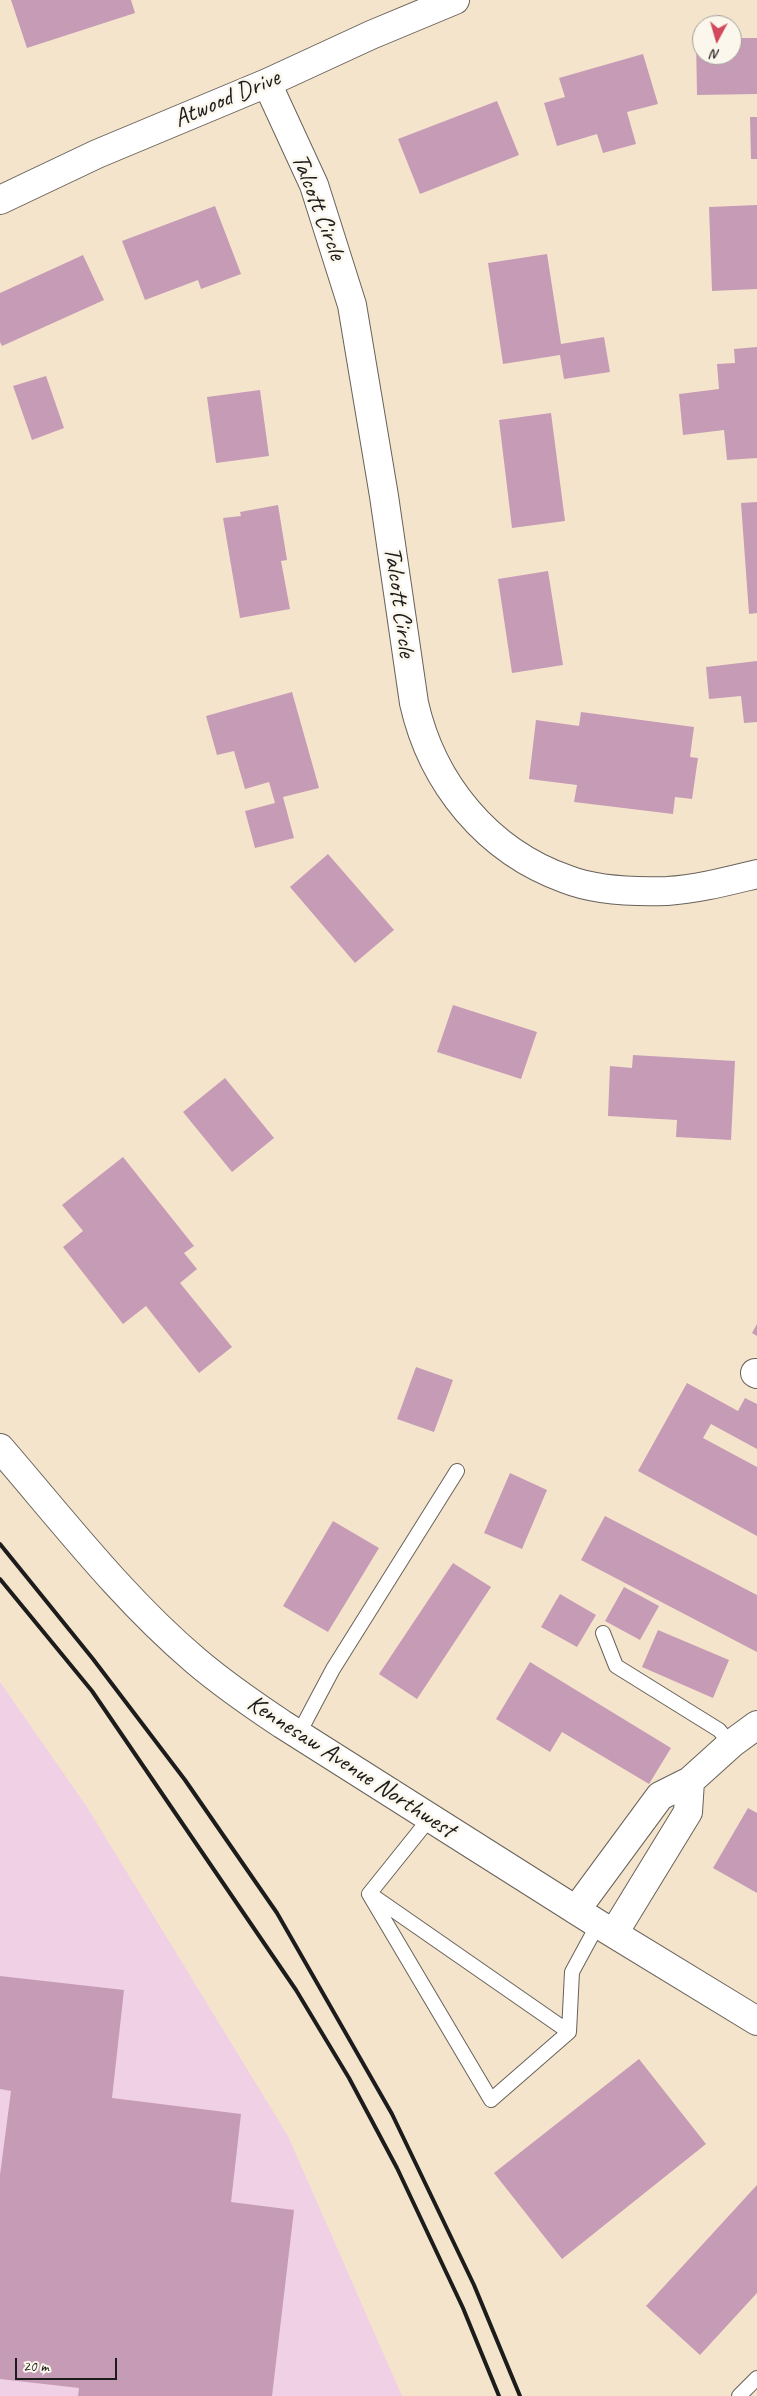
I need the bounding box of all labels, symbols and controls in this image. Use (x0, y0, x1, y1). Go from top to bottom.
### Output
north arrow (692, 15, 742, 65)
text: N (710, 46, 721, 63)
street label: Atwood Drive (170, 63, 284, 135)
street label: Talcott Circle (284, 150, 352, 264)
street label: Talcott Circle (376, 545, 422, 659)
street label: Kennesaw Avenue Northwest (241, 1689, 461, 1845)
scale bar (18, 2348, 120, 2380)
text: 20 m (23, 2357, 49, 2376)

